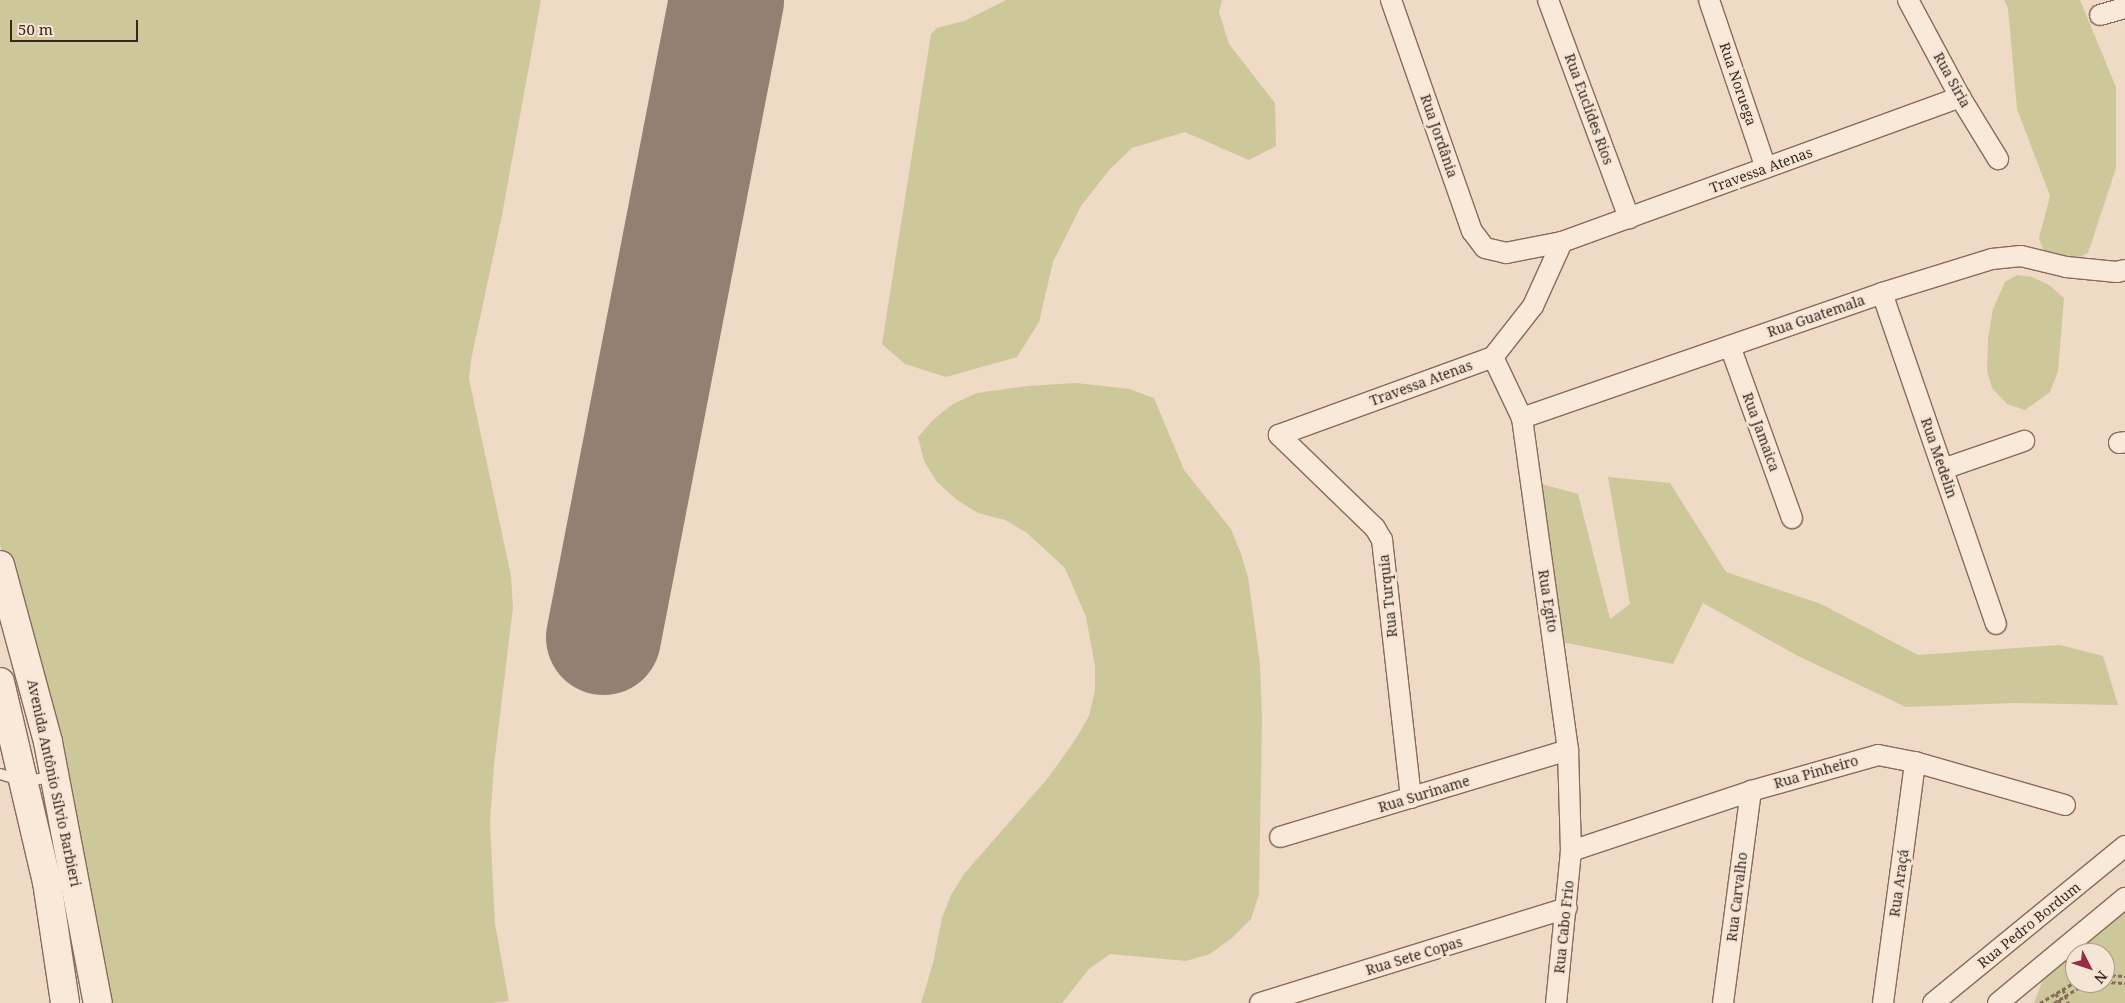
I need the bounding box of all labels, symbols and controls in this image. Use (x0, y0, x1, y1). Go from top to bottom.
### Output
scale bar (12, 10, 140, 42)
text: 50 m (18, 19, 53, 39)
street label: Rua Noruega (1716, 40, 1760, 128)
street label: Rua Síria (1930, 49, 1974, 111)
street label: Rua Euclídes Rios (1561, 51, 1617, 167)
street label: Rua Jordânia (1417, 92, 1461, 180)
street label: Travessa Atenas (1707, 144, 1815, 196)
street label: Rua Guatemala (1765, 291, 1867, 341)
street label: Travessa Atenas (1367, 357, 1475, 409)
street label: Rua Jamaica (1739, 390, 1783, 474)
street label: Rua Medelin (1917, 415, 1961, 501)
street label: Rua Turquia (1375, 554, 1401, 638)
street label: Rua Egito (1535, 568, 1561, 634)
street label: Avenida Antônio Sílvio Barbieri (24, 678, 84, 888)
street label: Rua Pinheiro (1772, 752, 1860, 792)
street label: Rua Suriname (1376, 772, 1472, 816)
street label: Rua Araçá (1886, 848, 1912, 918)
street label: Rua Carvalho (1723, 851, 1751, 943)
street label: Rua Cabo Frio (1551, 879, 1577, 975)
street label: Rua Pedro Bordum (1974, 879, 2084, 971)
street label: Rua Sete Copas (1364, 933, 1464, 979)
north arrow (2065, 943, 2115, 993)
text: N (2090, 967, 2112, 988)

